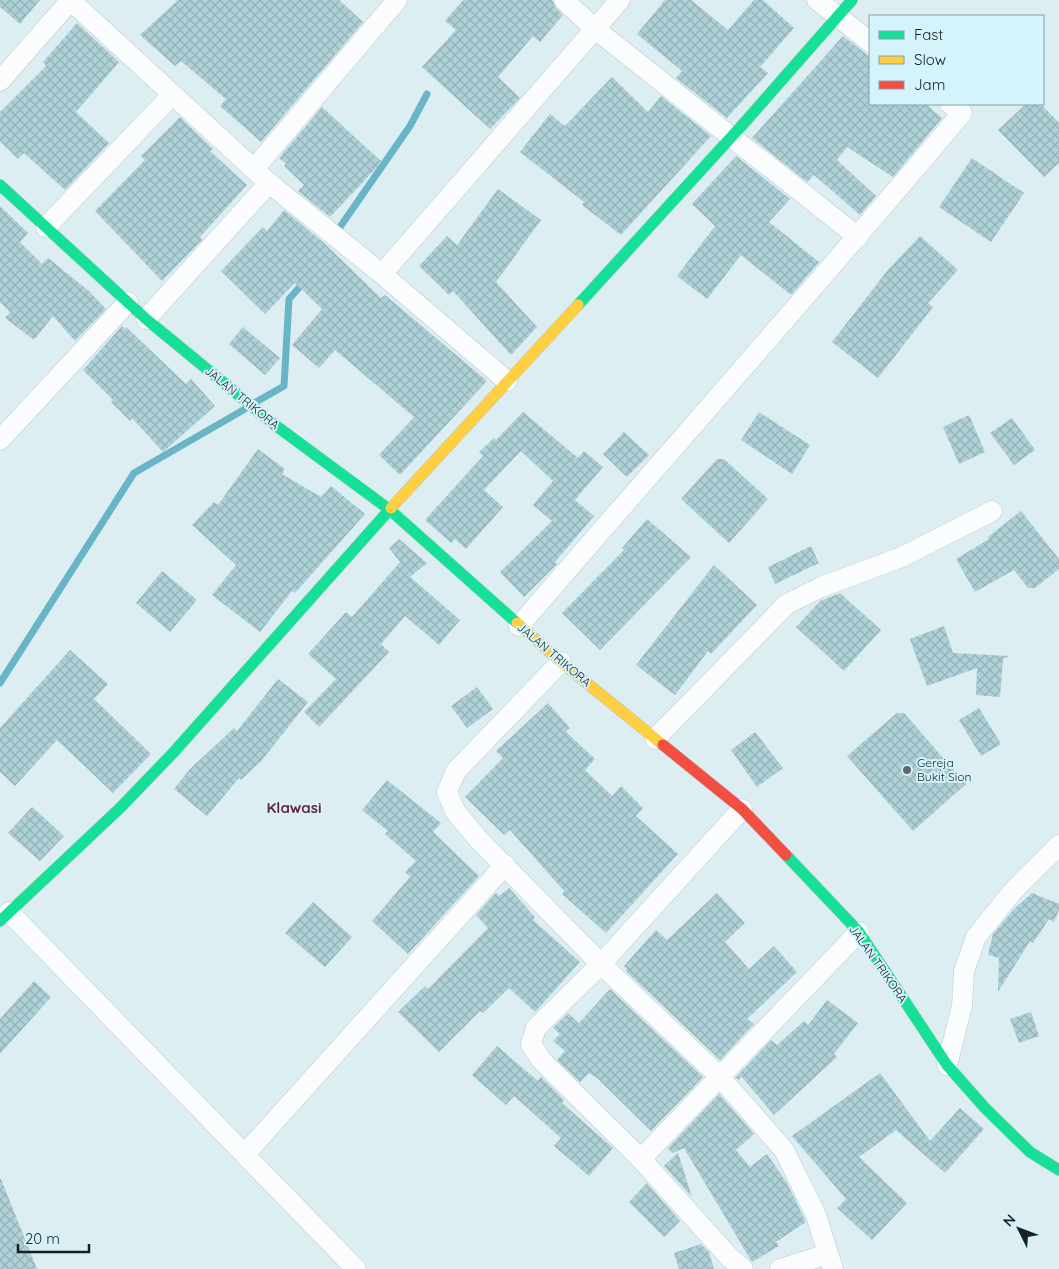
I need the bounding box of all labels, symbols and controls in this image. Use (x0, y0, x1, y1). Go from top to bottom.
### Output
legend (869, 15, 1044, 105)
text: Fast (914, 25, 943, 44)
text: Slow (914, 50, 946, 69)
text: Jam (914, 75, 945, 94)
street label: JALAN TRIKORA (202, 363, 283, 432)
street label: JALAN TRIKORA (514, 619, 594, 690)
place label: Gereja Bukit Sion (917, 755, 971, 784)
marker: Gereja Bukit Sion (901, 764, 913, 776)
district label: Klawasi (267, 798, 321, 817)
street label: JALAN TRIKORA (846, 922, 911, 1006)
north arrow (994, 1204, 1044, 1254)
text: N (999, 1210, 1019, 1230)
scale bar (18, 1222, 89, 1254)
text: 20 m (25, 1229, 60, 1248)

